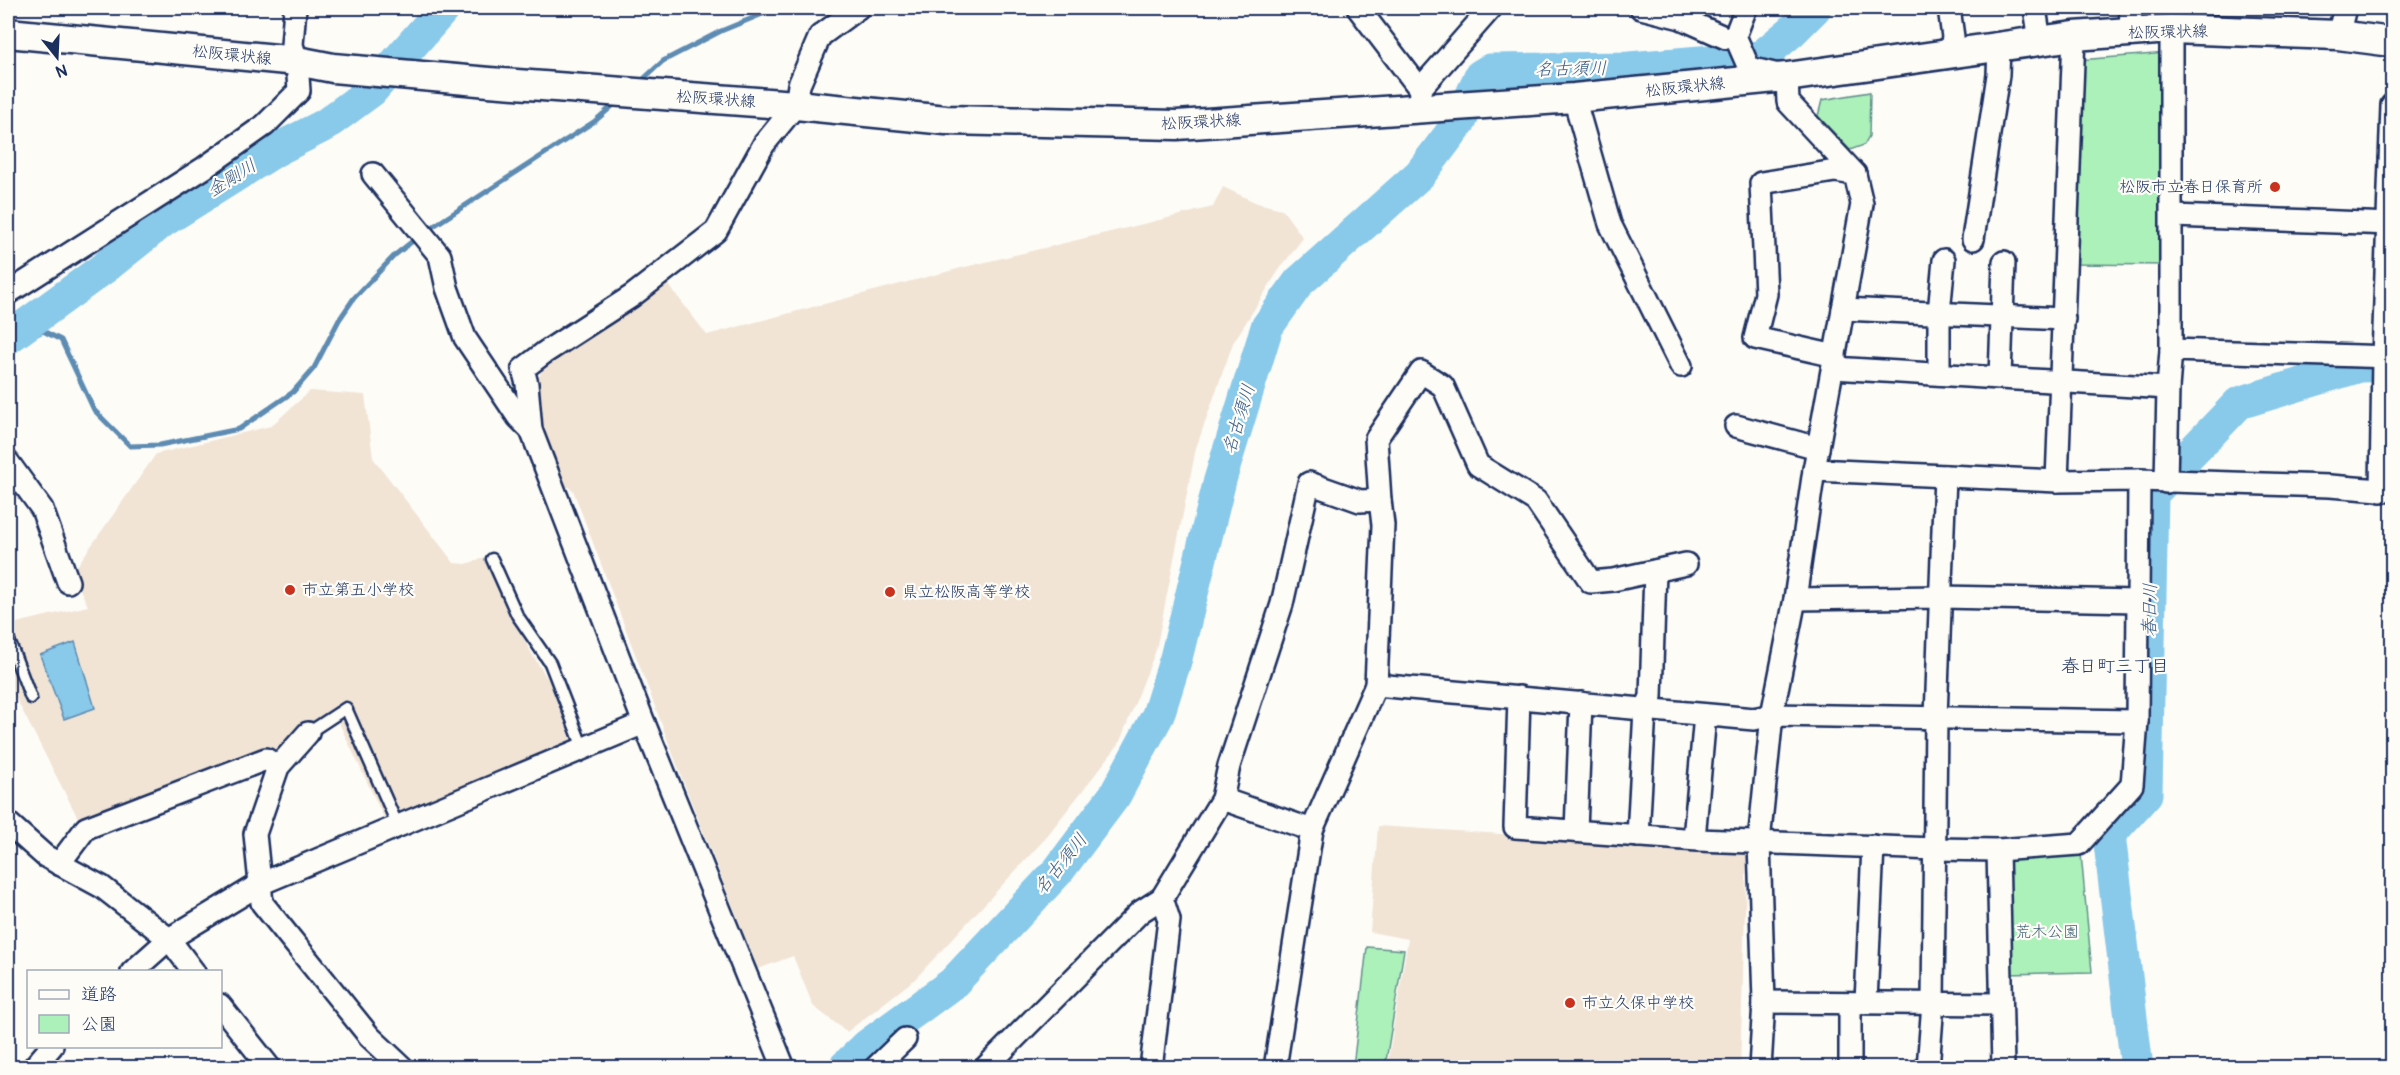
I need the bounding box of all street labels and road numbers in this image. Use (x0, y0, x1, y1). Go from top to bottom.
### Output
street label: 松阪環状線 (2128, 21, 2208, 43)
street label: 松阪環状線 (191, 41, 273, 69)
street label: 松阪環状線 (1644, 73, 1726, 101)
street label: 松阪環状線 (675, 86, 757, 112)
street label: 松阪環状線 (1161, 110, 1241, 134)

